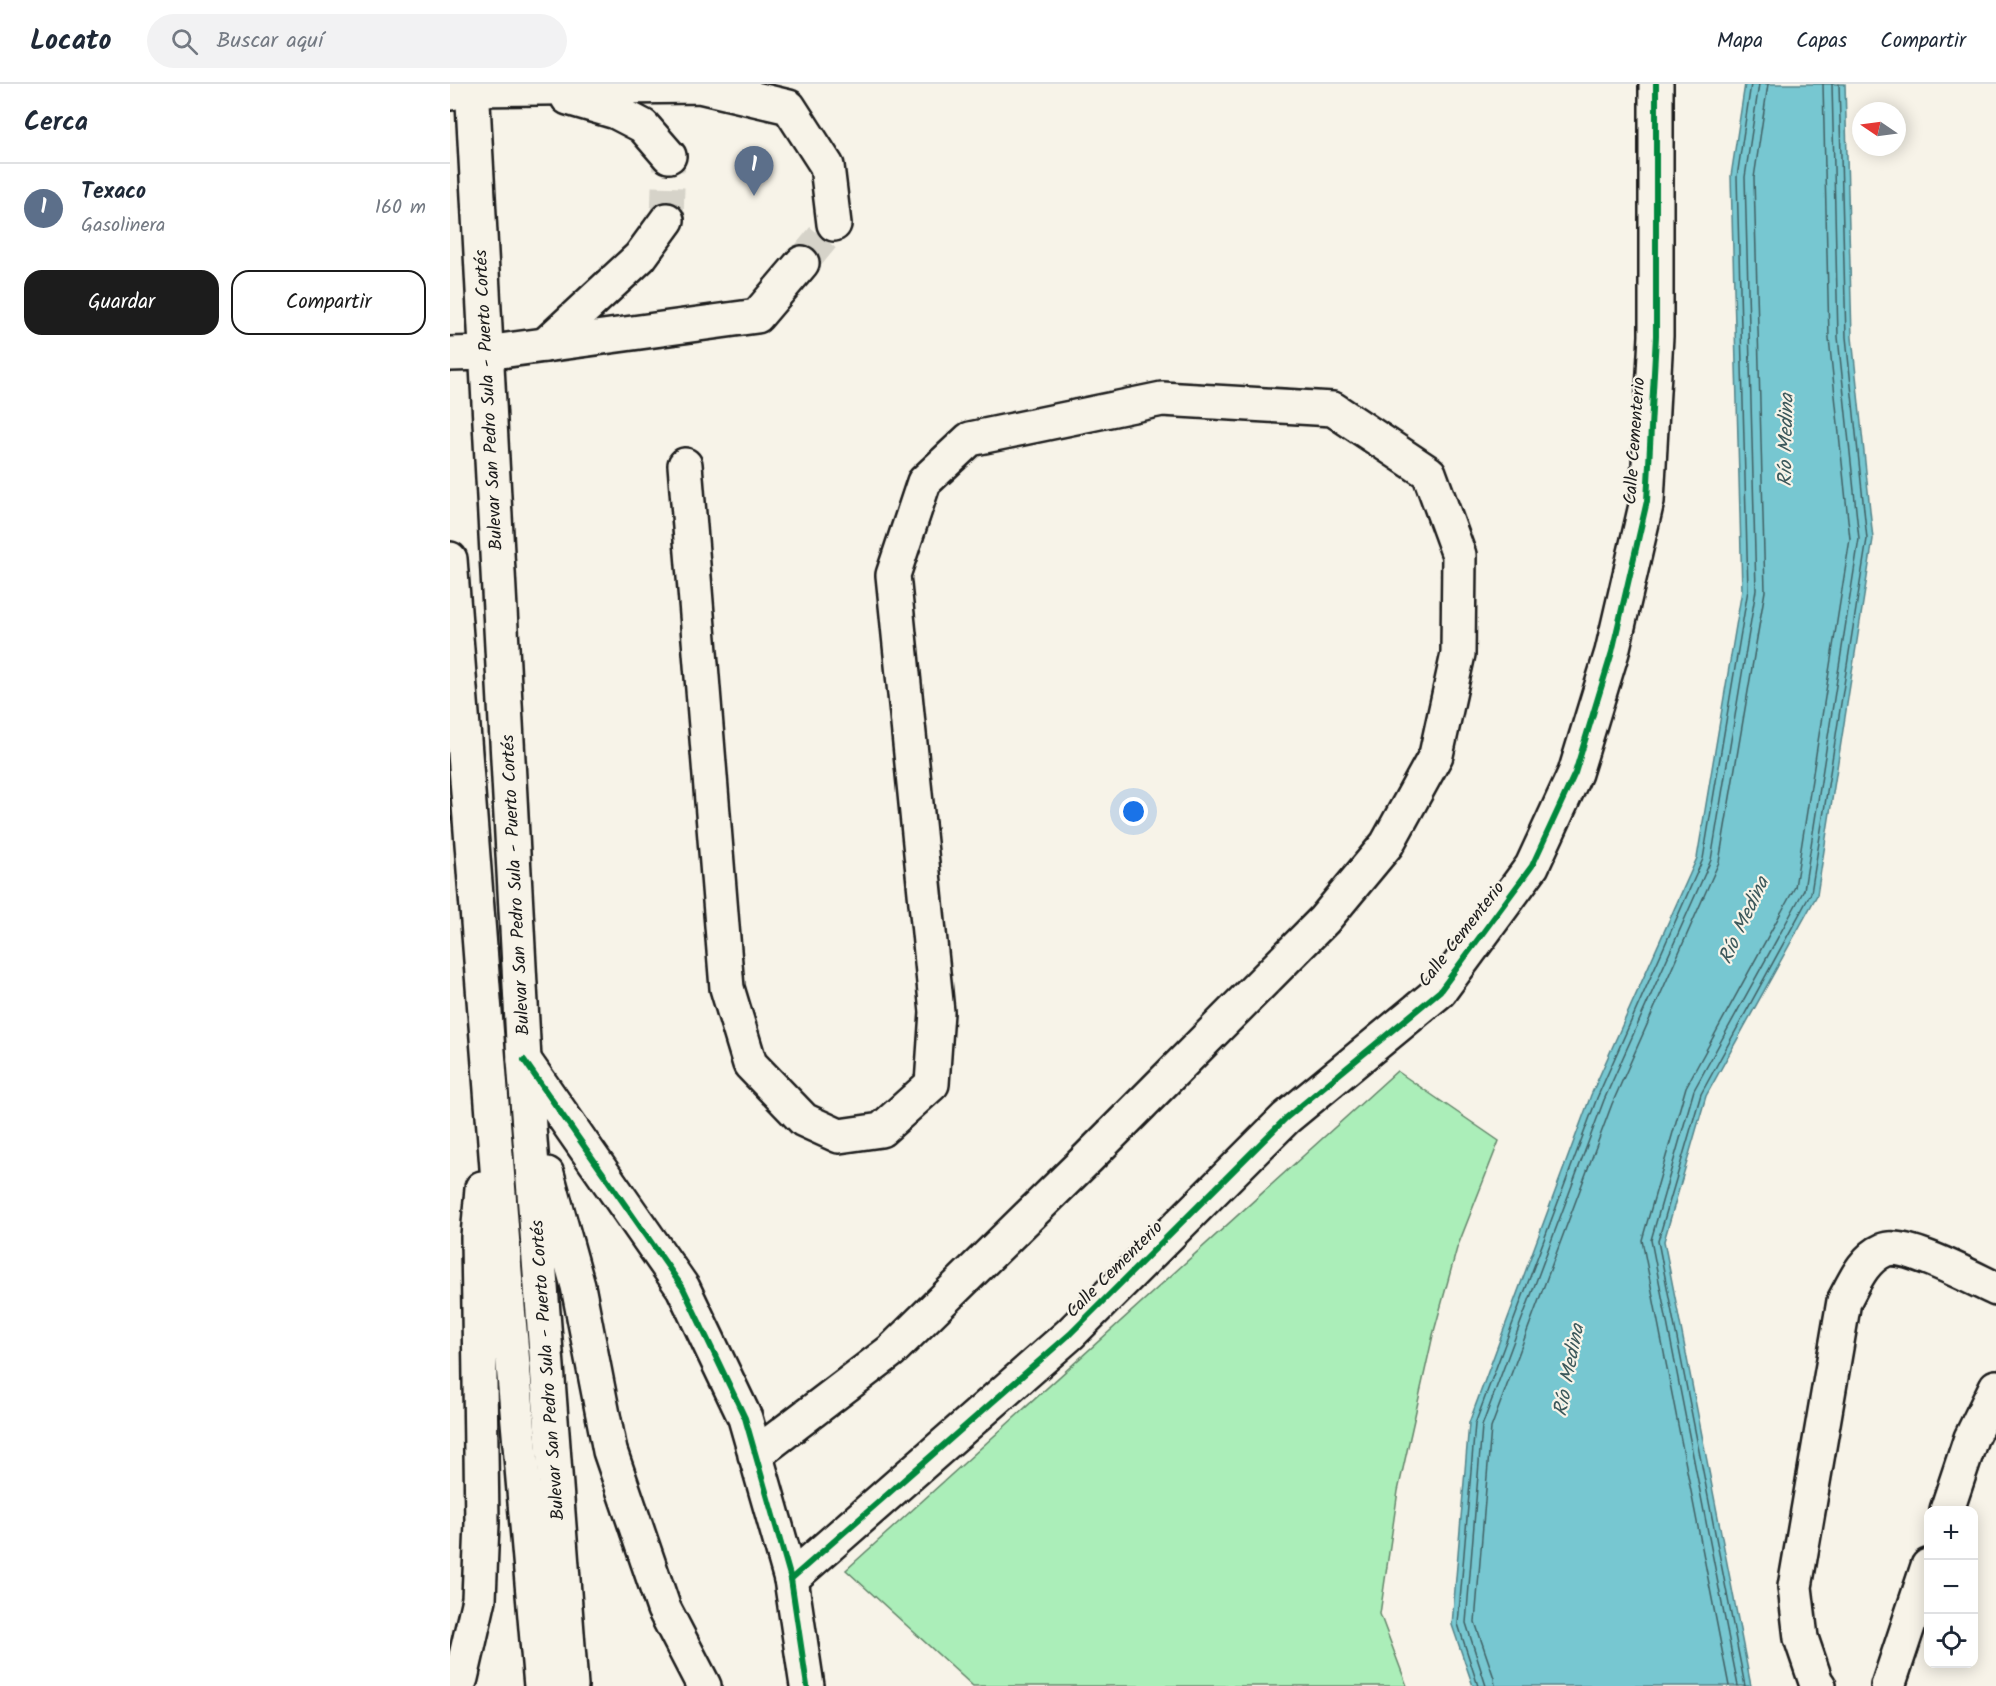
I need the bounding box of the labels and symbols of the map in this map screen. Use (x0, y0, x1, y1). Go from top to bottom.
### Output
north arrow (1852, 102, 1906, 156)
pin: 1 (734, 147, 774, 196)
street label: Bulevar San Pedro Sula - Puerto Cortés (467, 249, 512, 551)
street label: Calle Cementerio (1617, 376, 1654, 506)
water label: Río Medina (1770, 392, 1804, 487)
street label: Bulevar San Pedro Sula - Puerto Cortés (494, 734, 539, 1036)
your location (1119, 797, 1148, 826)
water label: Río Medina (1711, 870, 1780, 970)
street label: Calle Cementerio (1411, 876, 1513, 994)
street label: Calle Cementerio (1060, 1215, 1170, 1325)
street label: Bulevar San Pedro Sula - Puerto Cortés (524, 1218, 573, 1521)
water label: Río Medina (1545, 1320, 1595, 1419)

